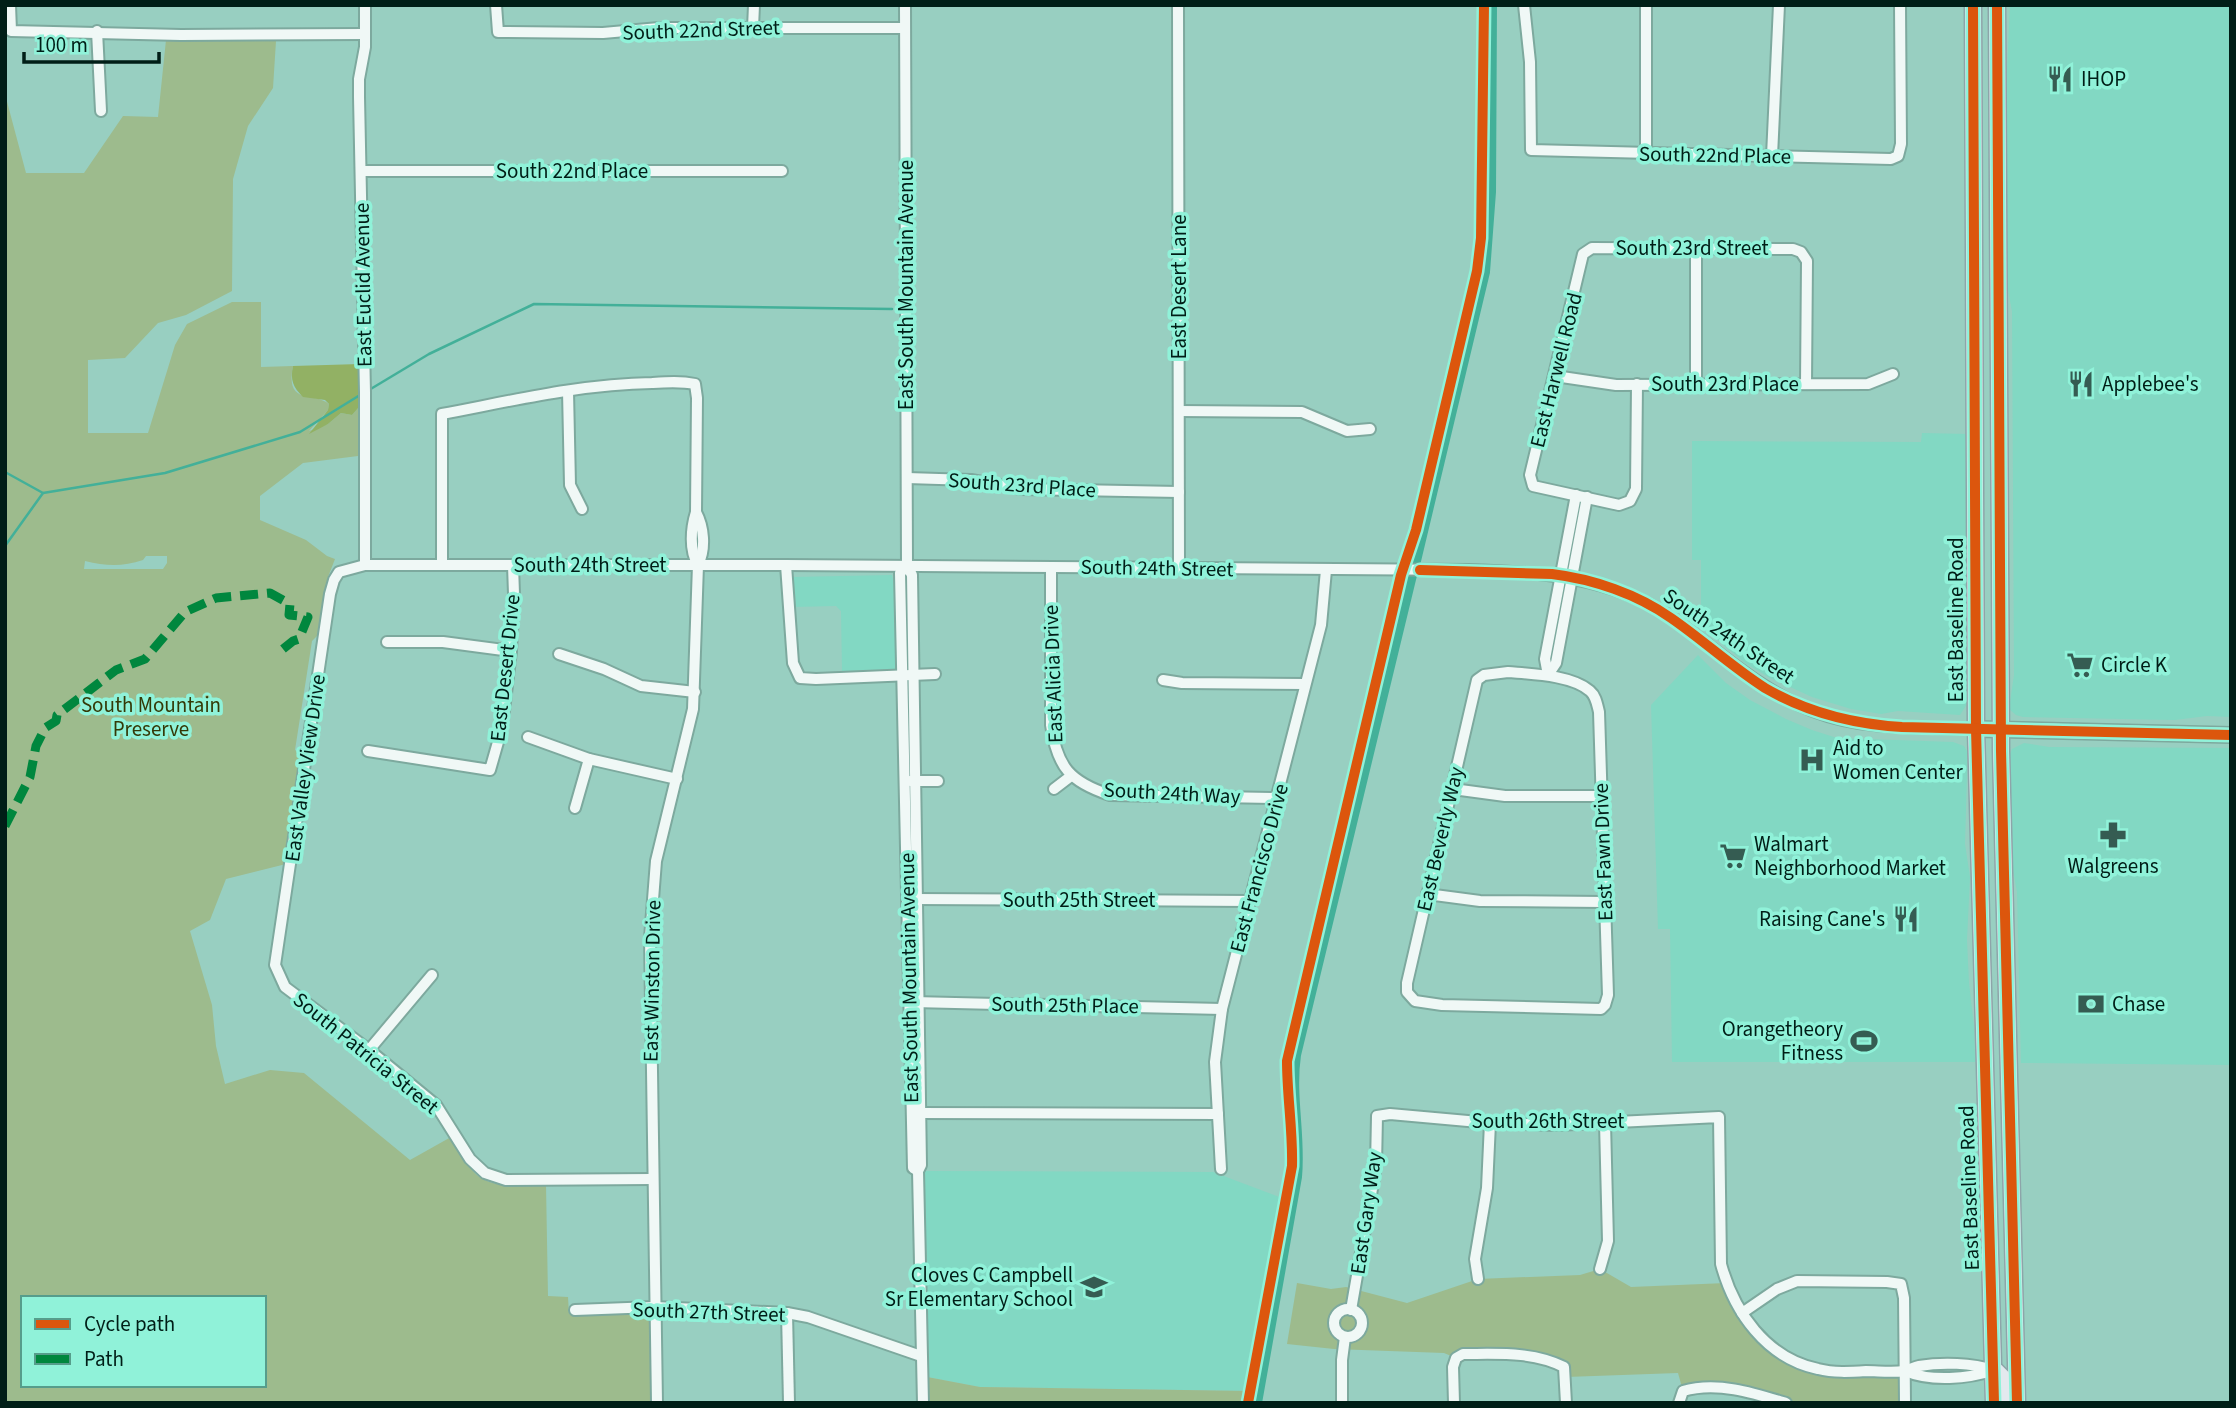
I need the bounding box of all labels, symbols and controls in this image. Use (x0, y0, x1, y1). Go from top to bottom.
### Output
street label: South 22nd Street (622, 12, 780, 48)
scale bar (24, 21, 159, 65)
text: 100 m (35, 30, 88, 60)
restaurant icon: IHOP (2045, 64, 2075, 94)
place label: IHOP (2081, 64, 2126, 94)
street label: South 22nd Place (1639, 139, 1791, 171)
street label: South 22nd Place (496, 156, 648, 186)
street label: East South Mountain Avenue (891, 160, 921, 410)
street label: East Euclid Avenue (347, 203, 379, 367)
street label: East Desert Lane (1164, 214, 1194, 360)
street label: South 23rd Street (1615, 233, 1769, 263)
street label: East Harwell Road (1522, 289, 1590, 451)
street label: South 23rd Place (1651, 369, 1799, 399)
restaurant icon: Applebee's (2066, 369, 2096, 399)
place label: Applebee's (2102, 369, 2199, 399)
street label: South 23rd Place (947, 465, 1097, 505)
street label: East Baseline Road (1941, 537, 1971, 703)
street label: South 24th Street (514, 550, 666, 580)
street label: South 24th Street (1080, 552, 1234, 584)
street label: South 24th Street (1657, 581, 1801, 691)
street label: East Desert Drive (482, 593, 528, 743)
street label: East Alicia Drive (1036, 604, 1070, 744)
supermarket icon: Circle K (2065, 650, 2095, 680)
place label: Circle K (2101, 650, 2168, 680)
street label: East Valley View Drive (277, 672, 333, 864)
park label: South Mountain Preserve (81, 690, 221, 744)
place label: Aid to Women Center (1833, 733, 1964, 787)
hospital icon: Aid to Women Center (1797, 745, 1827, 775)
street label: East Beverly Way (1409, 764, 1471, 914)
street label: South 24th Way (1103, 774, 1241, 812)
street label: East Francisco Drive (1222, 780, 1296, 956)
street label: East Fawn Drive (1586, 783, 1620, 921)
pharmacy icon: Walgreens (2098, 820, 2128, 850)
place label: Walmart Neighborhood Market (1754, 829, 1946, 883)
supermarket icon: Walmart Neighborhood Market (1718, 841, 1748, 871)
place label: Walgreens (2068, 851, 2159, 881)
street label: East South Mountain Avenue (892, 853, 926, 1103)
street label: South 25th Street (1003, 885, 1155, 915)
street label: East Winston Drive (636, 900, 668, 1062)
place label: Raising Cane's (1759, 904, 1885, 934)
restaurant icon: Raising Cane's (1891, 904, 1921, 934)
street label: South Patricia Street (287, 985, 445, 1121)
street label: South 25th Place (991, 989, 1139, 1021)
bank icon: Chase (2076, 989, 2106, 1019)
place label: Chase (2112, 989, 2165, 1019)
place label: Orangetheory Fitness (1722, 1014, 1843, 1068)
sports icon: Orangetheory Fitness (1849, 1026, 1879, 1056)
street label: East Baseline Road (1951, 1105, 1987, 1271)
street label: South 26th Street (1472, 1106, 1624, 1136)
street label: East Gary Way (1343, 1150, 1389, 1276)
place label: Cloves C Campbell Sr Elementary School (885, 1260, 1073, 1314)
school or university icon: Cloves C Campbell Sr Elementary School (1079, 1272, 1109, 1302)
street label: South 27th Street (632, 1294, 786, 1330)
legend (21, 1296, 266, 1387)
text: Cycle path (84, 1309, 175, 1339)
text: Path (84, 1344, 124, 1374)

